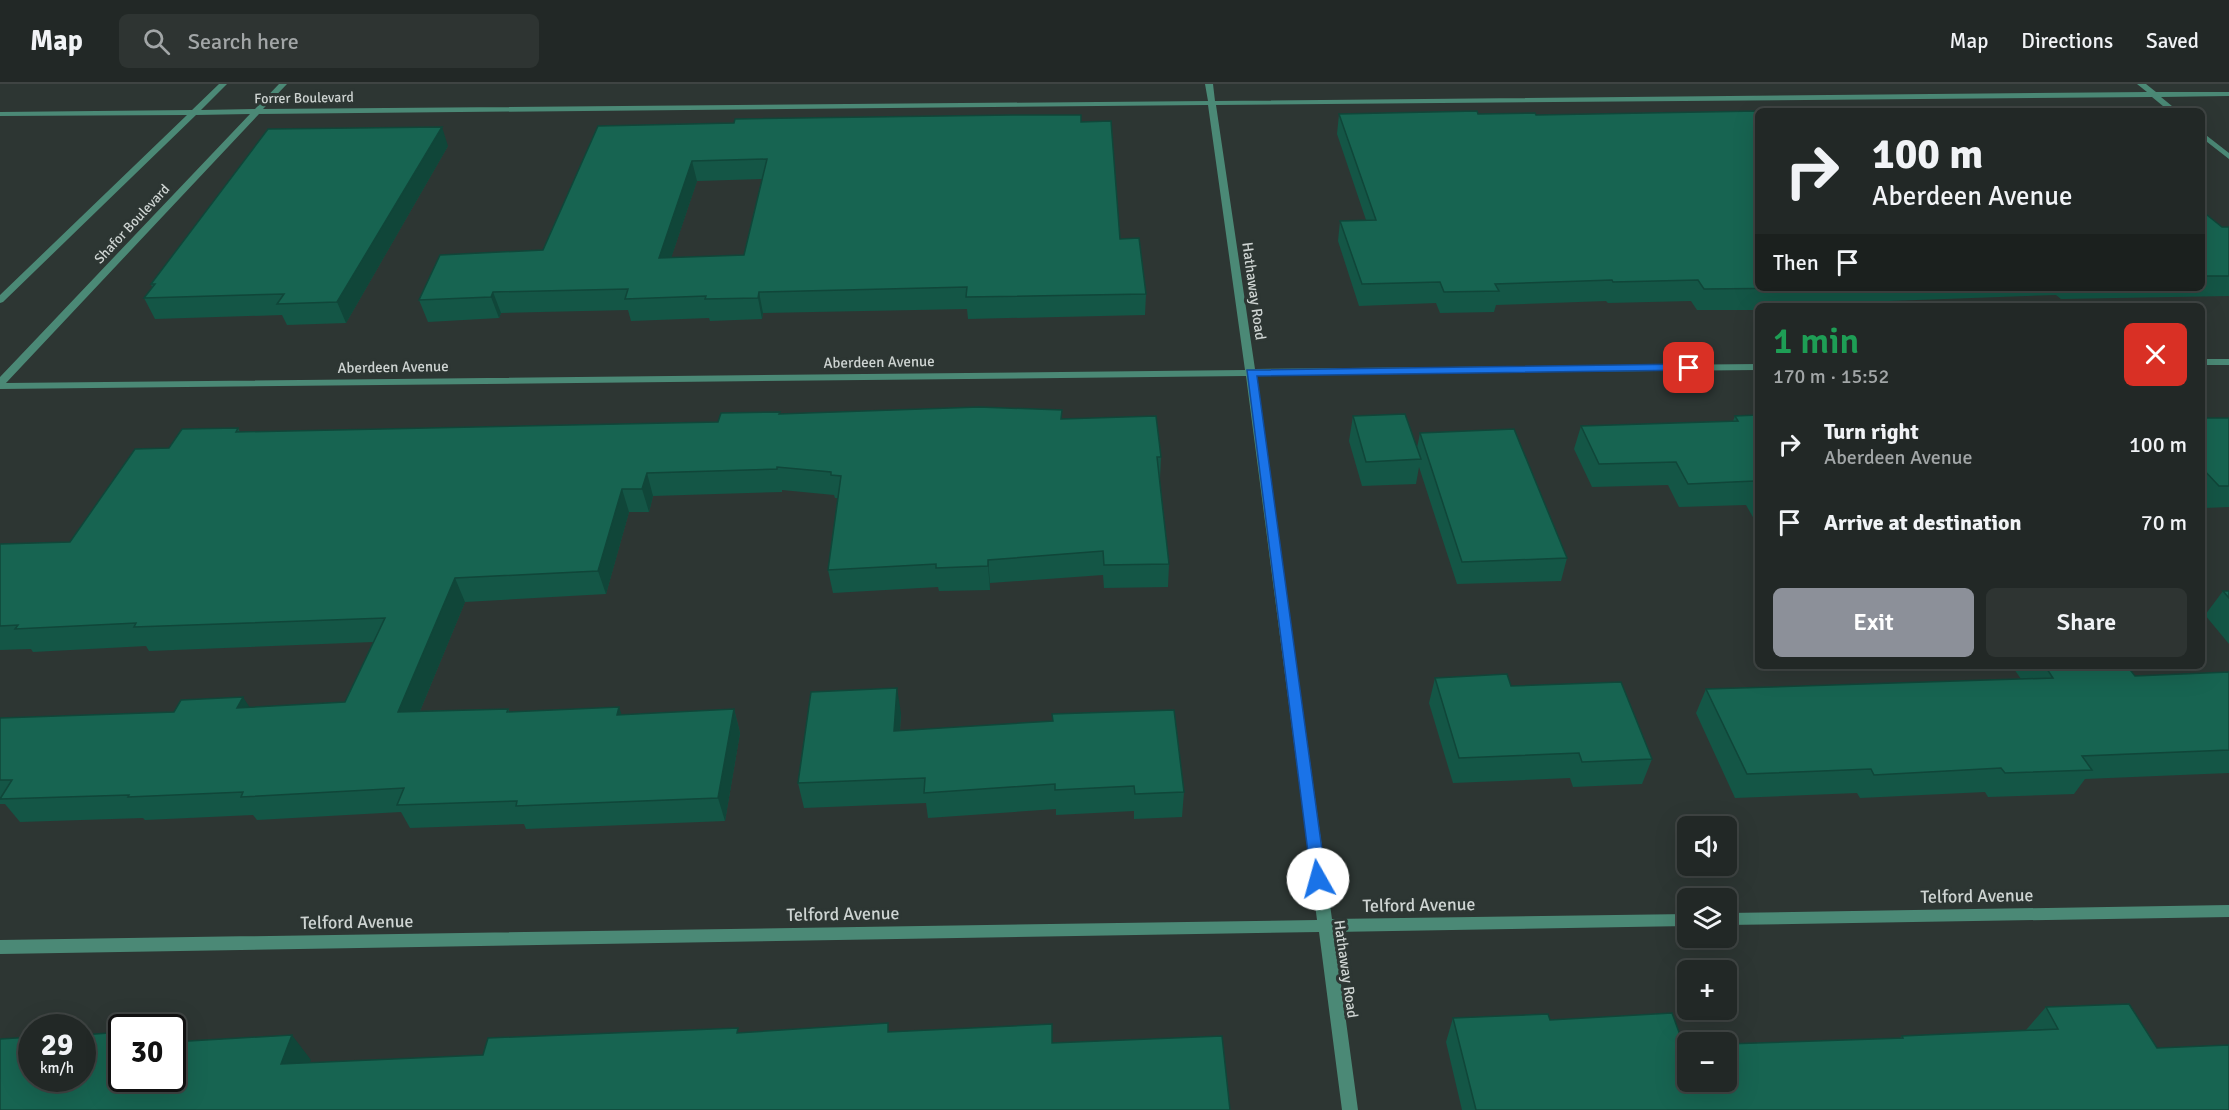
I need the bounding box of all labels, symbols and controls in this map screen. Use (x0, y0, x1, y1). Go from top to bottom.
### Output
search box (119, 14, 539, 68)
text: Map (30, 24, 83, 58)
icon: search (140, 25, 173, 58)
text: Search here (188, 28, 299, 55)
text: Map (1950, 28, 1988, 54)
text: Directions (2021, 28, 2113, 54)
text: Saved (2146, 28, 2199, 54)
street label: Forrer Boulevard (254, 89, 354, 107)
text: 100 m (1872, 129, 1983, 180)
icon: right (1773, 132, 1851, 210)
text: Aberdeen Avenue (1872, 180, 2072, 213)
street label: Shafor Boulevard (91, 181, 173, 267)
street label: Hathaway Road (1238, 241, 1270, 341)
icon: arrive (1831, 246, 1864, 279)
text: Then (1773, 249, 1819, 276)
text: 1 min (1773, 319, 1859, 364)
button: close (2124, 323, 2187, 386)
pin (1663, 342, 1714, 393)
icon: arrive (1672, 351, 1705, 384)
street label: Aberdeen Avenue (823, 352, 935, 372)
street label: Aberdeen Avenue (337, 357, 449, 377)
text: 170 m · 15:52 (1773, 364, 1889, 389)
text: Turn right (1824, 418, 1919, 445)
icon: right (1773, 428, 1806, 461)
text: 100 m (2129, 431, 2187, 458)
text: Aberdeen Avenue (1824, 445, 1972, 470)
icon: arrive (1773, 506, 1806, 539)
text: Arrive at destination (1824, 509, 2021, 536)
text: 70 m (2141, 509, 2187, 536)
button: Exit (1773, 588, 1974, 657)
button: Share (1986, 588, 2187, 657)
map controls (1677, 816, 1737, 1092)
button: sound (1677, 816, 1737, 876)
position arrow (1286, 847, 1350, 911)
street label: Telford Avenue (1920, 884, 2034, 908)
button: layers (1677, 888, 1737, 948)
street label: Telford Avenue (1362, 893, 1476, 917)
street label: Telford Avenue (786, 902, 900, 926)
street label: Telford Avenue (300, 910, 414, 934)
street label: Hathaway Road (1330, 919, 1362, 1019)
button: + (1677, 960, 1737, 1020)
speed limit sign: 30 (108, 1014, 186, 1092)
text: 29 (41, 1027, 73, 1064)
button: − (1677, 1032, 1737, 1092)
text: km/h (40, 1059, 74, 1077)

